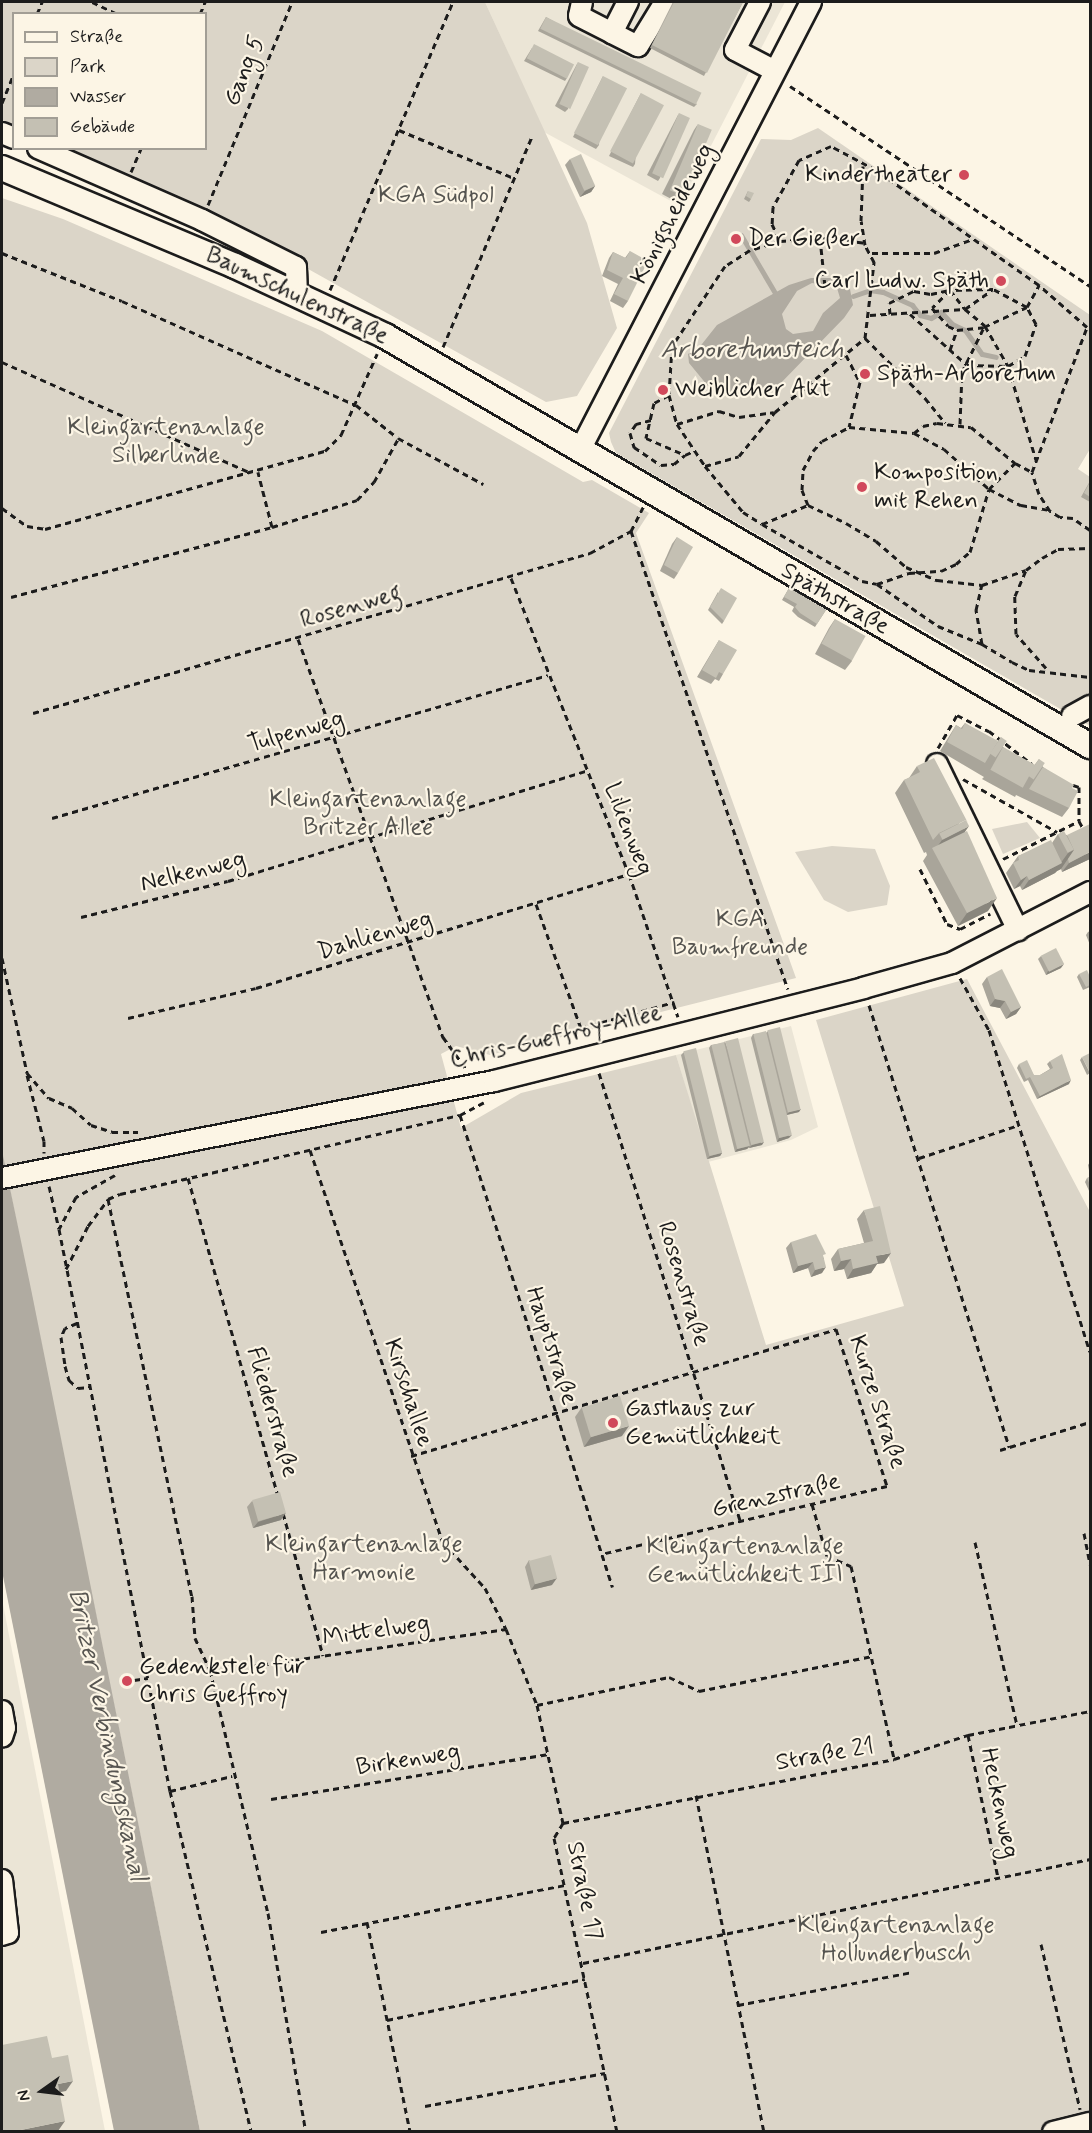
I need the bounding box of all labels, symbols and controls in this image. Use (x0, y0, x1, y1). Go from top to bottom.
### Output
legend (12, 12, 207, 150)
text: Straße (70, 25, 123, 49)
street label: Gang 5 (218, 32, 272, 110)
text: Park (70, 55, 106, 79)
text: Wasser (70, 85, 126, 109)
text: Gebäude (70, 115, 135, 139)
street label: Königsheideweg (625, 139, 721, 289)
place label: Kindertheater (805, 161, 952, 189)
marker: Kindertheater (957, 168, 971, 182)
park label: KGA Südpol (378, 182, 494, 210)
place label: Der Gießer (748, 225, 859, 253)
marker: Der Gießer (729, 232, 743, 246)
street label: Baumschulenstraße (201, 241, 393, 351)
place label: Carl Ludw. Späth (815, 267, 989, 295)
marker: Carl Ludw. Späth (994, 274, 1008, 288)
water label: Arboretumsteich (661, 335, 843, 367)
place label: Späth-Arboretum (877, 360, 1056, 388)
marker: Späth-Arboretum (858, 367, 872, 381)
place label: Weiblicher Akt (675, 376, 828, 404)
marker: Weiblicher Akt (656, 383, 670, 397)
park label: Kleingartenanlage Silberlinde (67, 414, 265, 470)
place label: Komposition mit Rehen (874, 459, 998, 515)
marker: Komposition mit Rehen (855, 480, 869, 494)
street label: Späthstraße (776, 556, 894, 642)
street label: Rosenweg (297, 579, 405, 635)
street label: Tulpenweg (245, 705, 347, 759)
street label: Lilienweg (597, 779, 659, 879)
park label: Kleingartenanlage Britzer Allee (269, 786, 467, 842)
street label: Nelkenweg (138, 845, 248, 899)
street label: Dahlienweg (314, 905, 436, 967)
park label: KGA Baumfreunde (672, 906, 808, 962)
street label: Chris-Gueffroy-Allee (447, 999, 665, 1075)
street label: Rosenstraße (650, 1218, 716, 1350)
street label: Hauptstraße (518, 1283, 584, 1409)
street label: Kurze Straße (842, 1332, 912, 1472)
street label: Kirschallee (377, 1335, 439, 1451)
street label: Fliederstraße (240, 1343, 304, 1481)
place label: Gasthaus zur Gemütlichkeit (625, 1395, 781, 1451)
marker: Gasthaus zur Gemütlichkeit (606, 1416, 620, 1430)
street label: Grenzstraße (709, 1467, 843, 1525)
park label: Kleingartenanlage Harmonie (265, 1531, 463, 1587)
park label: Kleingartenanlage Gemütlichkeit III (646, 1533, 844, 1589)
water label: Britzer Verbindungskanal (61, 1590, 151, 1880)
street label: Mittelweg (321, 1609, 431, 1653)
place label: Gedenkstele für Chris Gueffroy (139, 1653, 305, 1709)
marker: Gedenkstele für Chris Gueffroy (120, 1674, 134, 1688)
street label: Straße 21 (774, 1732, 876, 1778)
street label: Birkenweg (354, 1738, 462, 1782)
street label: Heckenweg (973, 1745, 1025, 1861)
street label: Straße 17 (560, 1839, 608, 1943)
park label: Kleingartenanlage Hollunderbusch (797, 1912, 995, 1968)
north arrow (12, 2061, 72, 2121)
text: N (13, 2088, 36, 2103)

